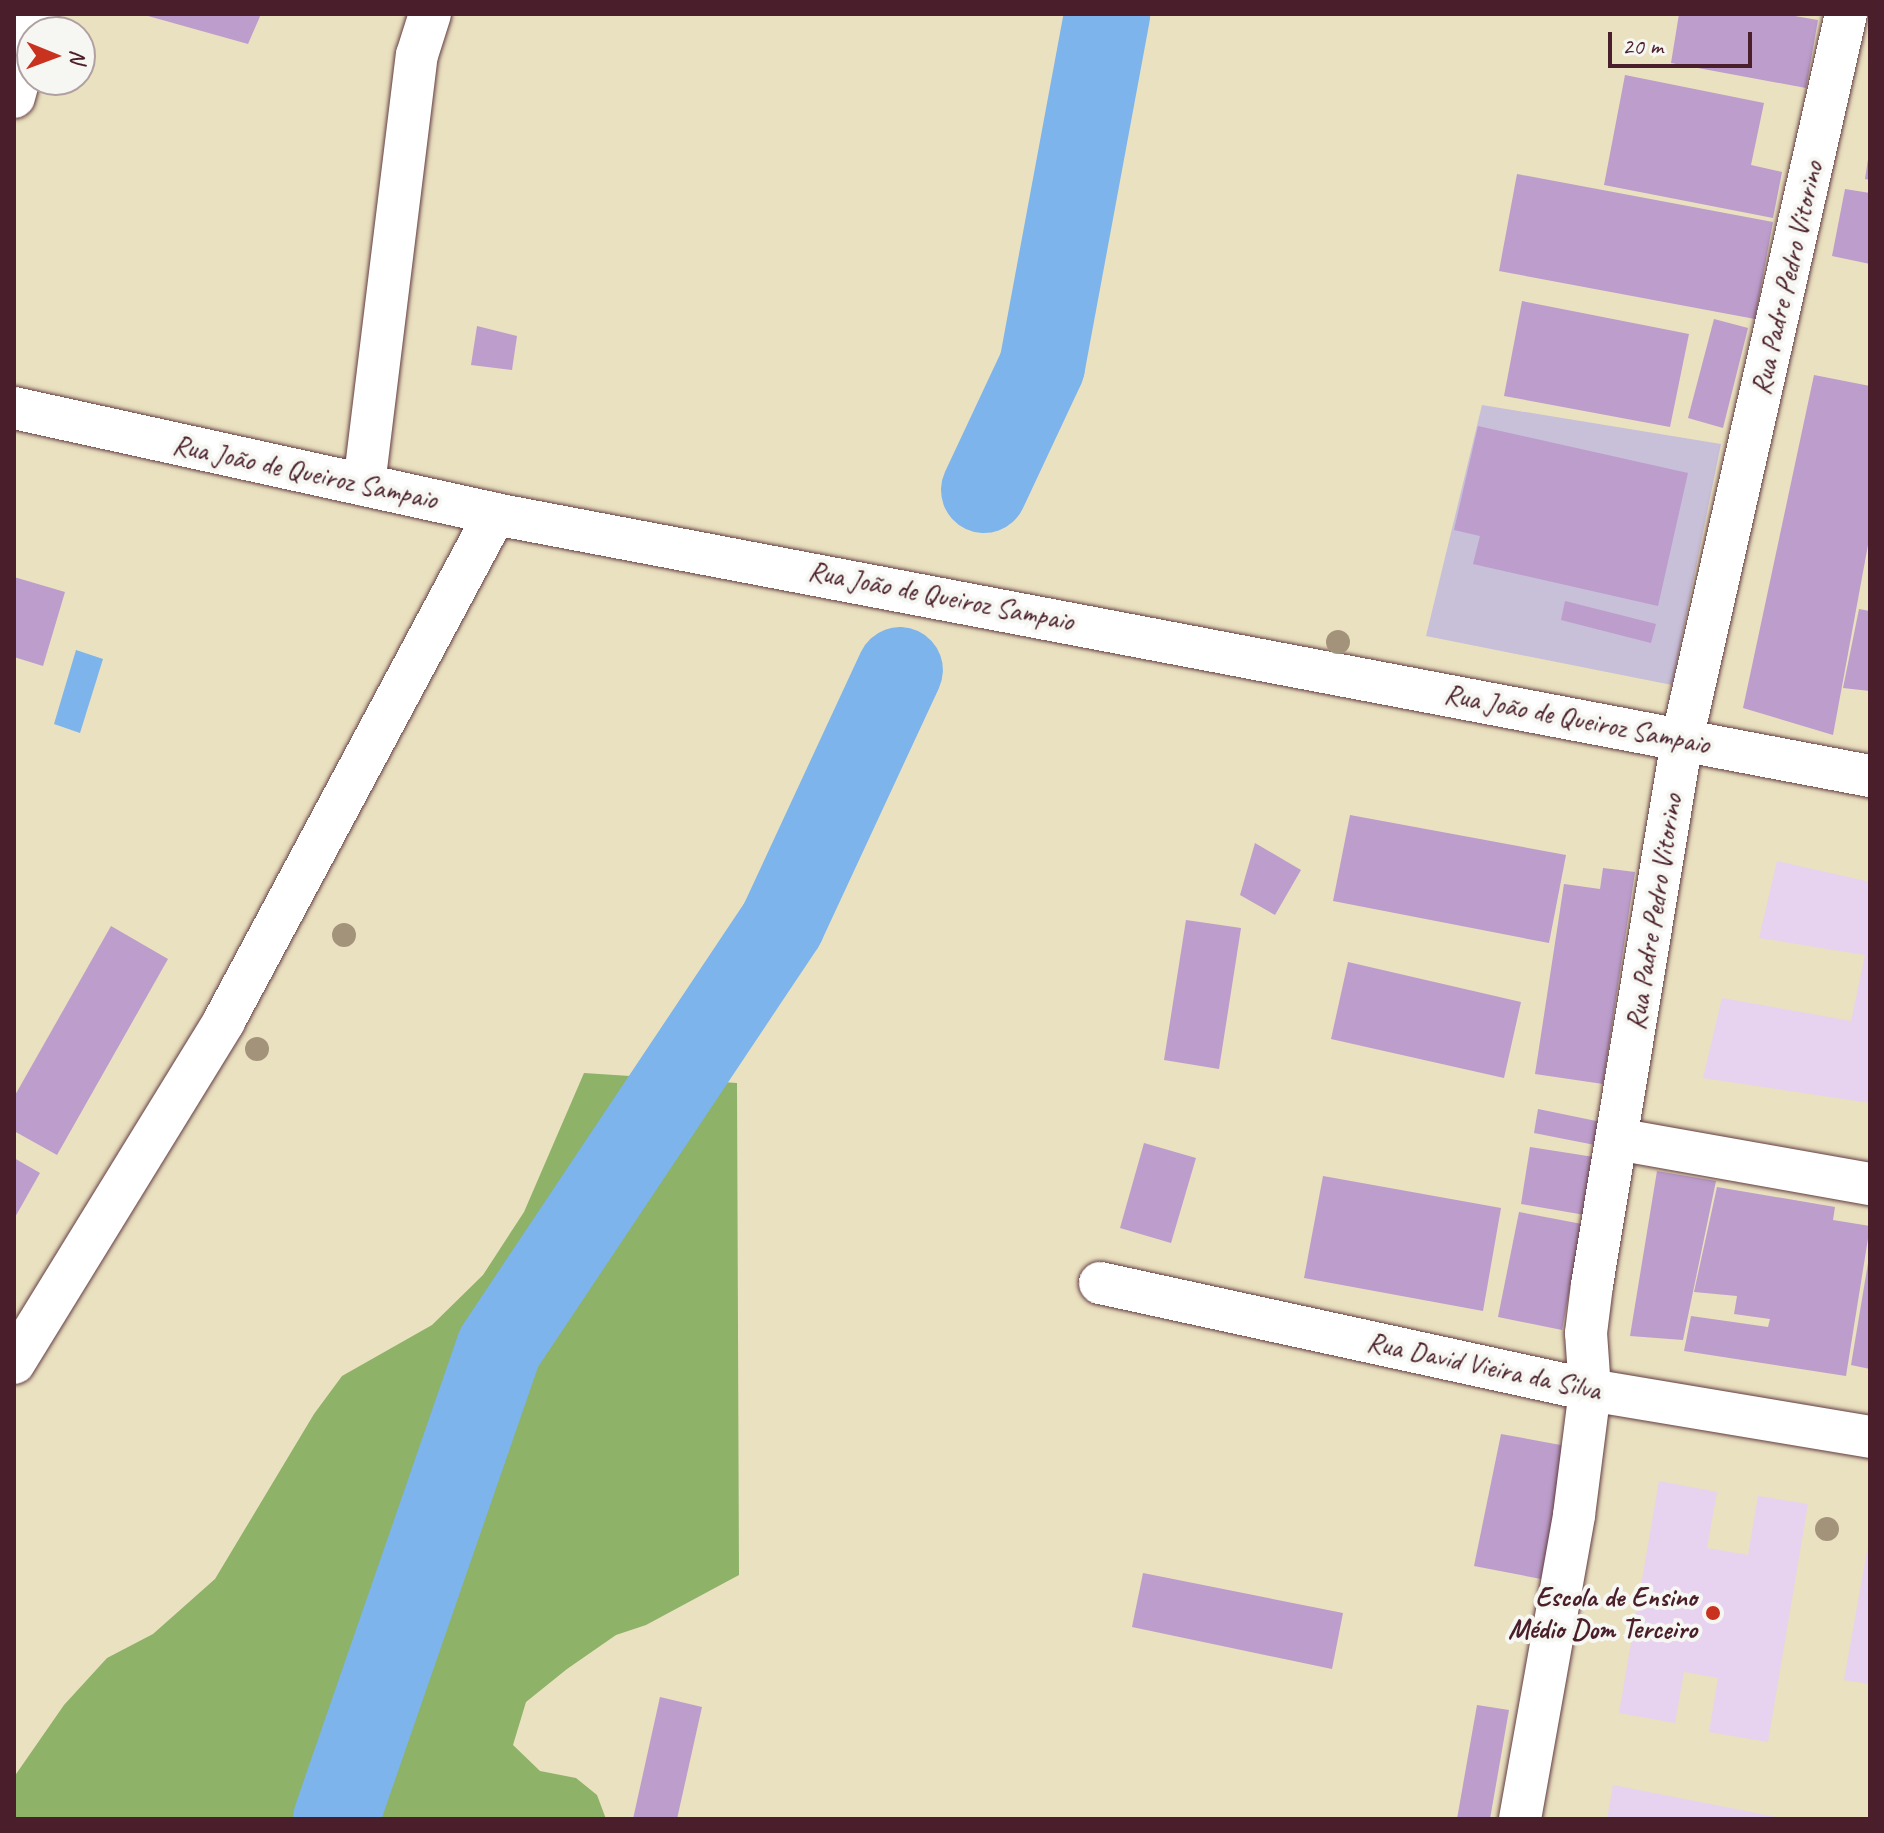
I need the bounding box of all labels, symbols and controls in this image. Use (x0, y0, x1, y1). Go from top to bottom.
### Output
north arrow (16, 16, 96, 96)
scale bar (1612, 16, 1756, 66)
text: 20 m (1622, 31, 1663, 61)
text: N (64, 49, 92, 63)
street label: Rua Padre Pedro Vitorino (1744, 158, 1830, 398)
street label: Rua João de Queiroz Sampaio (170, 428, 440, 516)
street label: Rua João de Queiroz Sampaio (806, 554, 1076, 638)
street label: Rua João de Queiroz Sampaio (1442, 677, 1712, 761)
street label: Rua Padre Pedro Vitorino (1619, 791, 1689, 1033)
street label: Rua David Vieira da Silva (1363, 1325, 1605, 1407)
place label: Escola de Ensino Médio Dom Terceiro (1509, 1580, 1697, 1646)
marker: Escola de Ensino Médio Dom Terceiro (1704, 1604, 1722, 1622)

